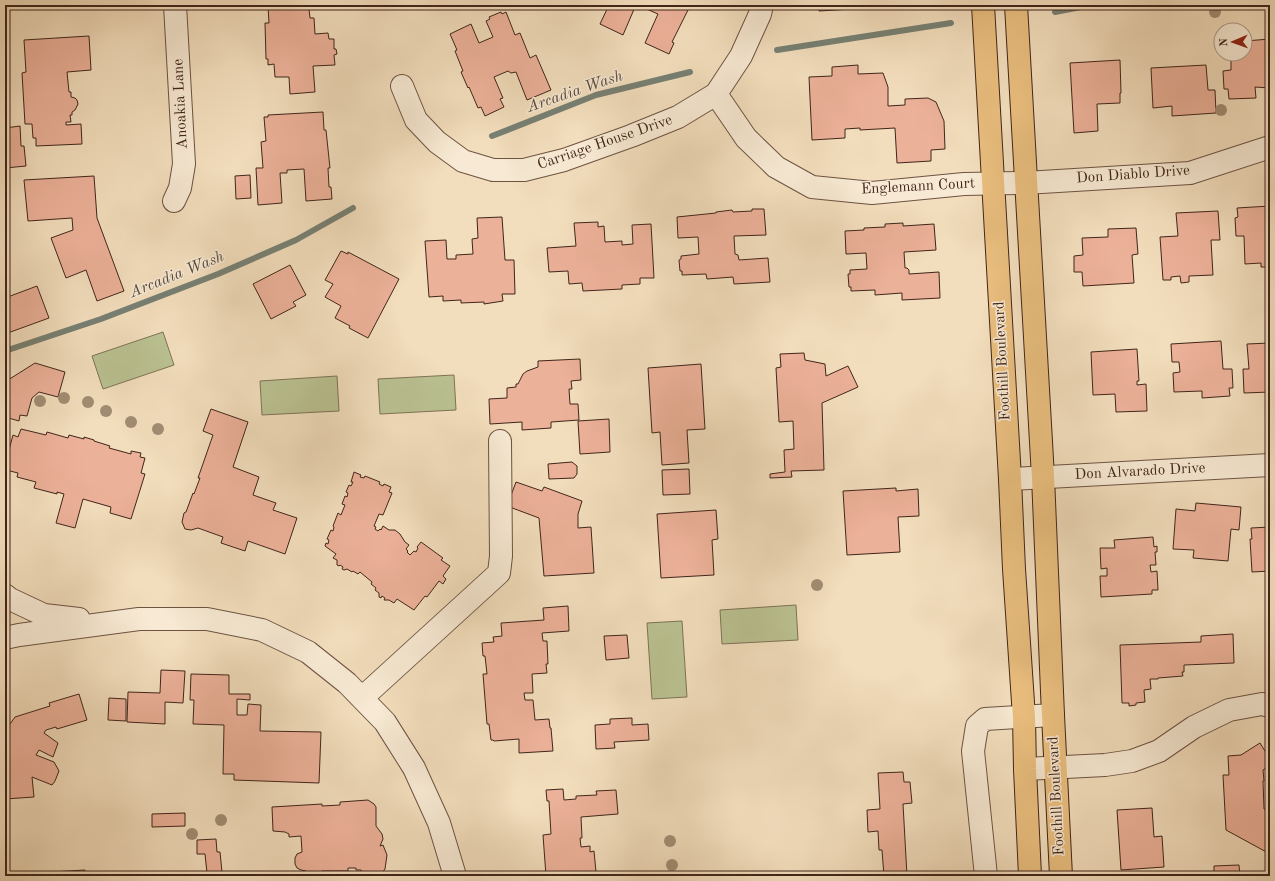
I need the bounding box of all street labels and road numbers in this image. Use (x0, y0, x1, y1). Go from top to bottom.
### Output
street label: Anoakia Lane (171, 58, 191, 150)
street label: Carriage House Drive (536, 113, 674, 173)
street label: Don Diablo Drive (1076, 164, 1190, 186)
street label: Englemann Court (861, 177, 975, 197)
street label: Foothill Boulevard (992, 301, 1014, 421)
street label: Don Alvarado Drive (1074, 461, 1206, 483)
street label: Foothill Boulevard (1046, 736, 1068, 856)

